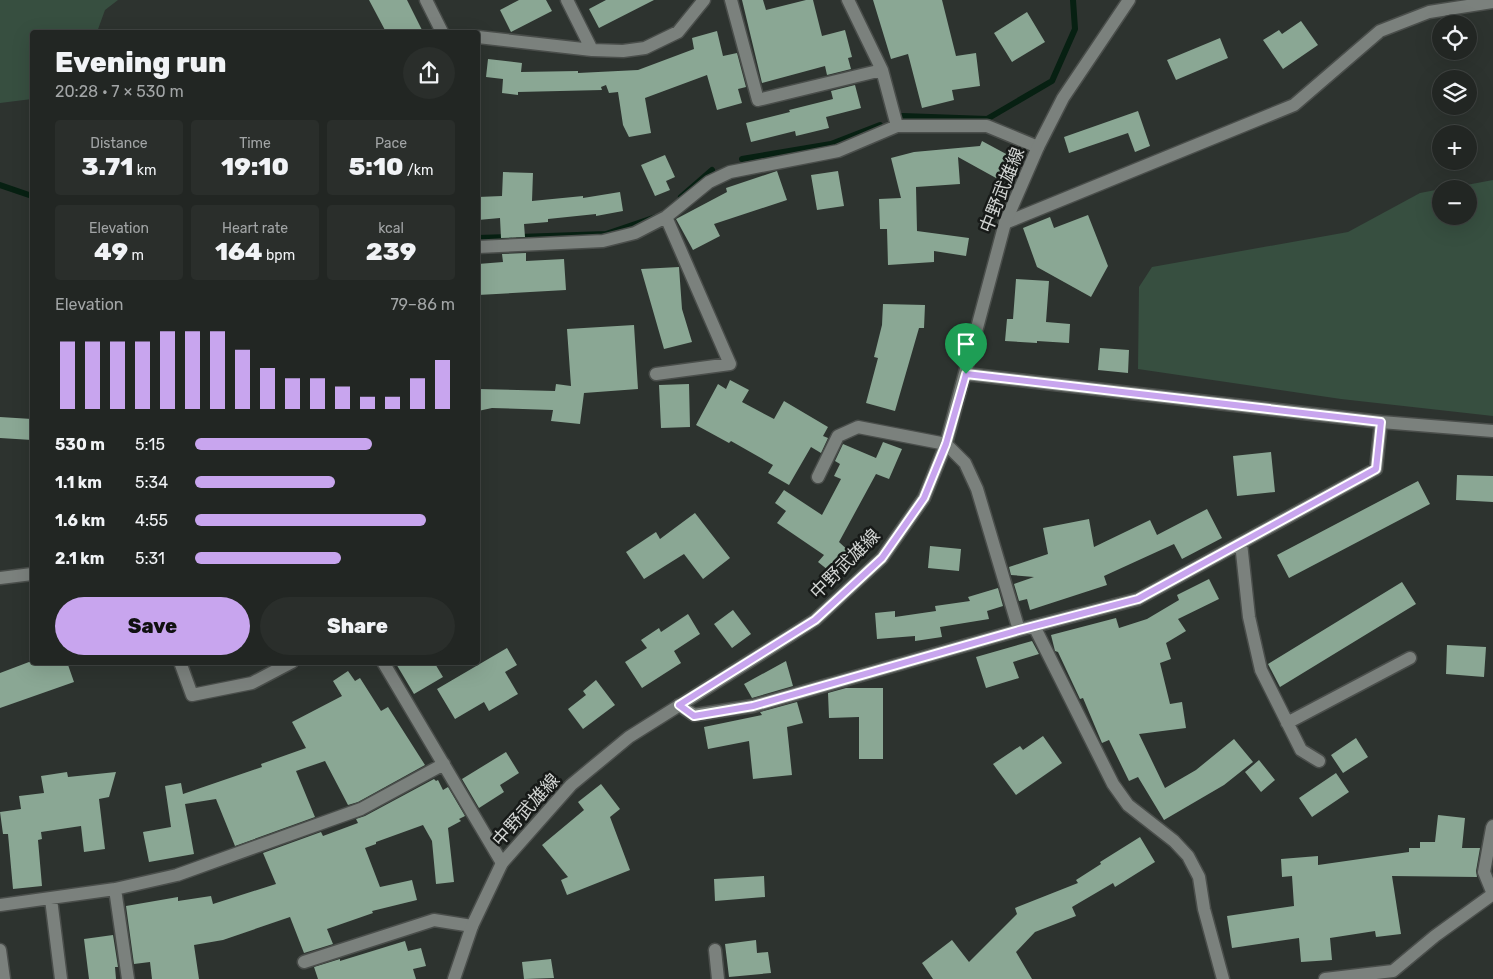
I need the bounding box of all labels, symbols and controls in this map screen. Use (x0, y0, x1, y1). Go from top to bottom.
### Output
map controls (1432, 15, 1477, 225)
button: locate (1432, 15, 1477, 60)
text: Evening run (55, 46, 226, 79)
button: share (403, 47, 455, 99)
button: layers (1432, 70, 1477, 115)
text: 20:28 · 7 × 530 m (55, 82, 184, 101)
button: + (1432, 125, 1477, 170)
text: Distance (90, 135, 148, 152)
text: Time (239, 135, 271, 152)
text: Pace (375, 135, 407, 152)
street label: 中野武雄線 (975, 144, 1029, 236)
text: 3.71 (81, 152, 133, 181)
text: 19:10 (221, 152, 289, 181)
text: 5:10 (349, 152, 404, 181)
text: km (133, 162, 157, 179)
text: /km (404, 162, 433, 179)
button: − (1432, 180, 1477, 225)
text: Elevation (89, 220, 149, 237)
text: Heart rate (222, 220, 288, 237)
text: kcal (378, 220, 404, 237)
text: 49 (94, 237, 128, 266)
text: 164 (215, 237, 263, 266)
text: 239 (366, 237, 416, 266)
text: m (128, 247, 144, 264)
text: bpm (263, 247, 295, 264)
text: Elevation (55, 295, 124, 314)
text: 79–86 m (390, 295, 455, 314)
pin (945, 323, 987, 374)
icon: arrive (952, 330, 980, 358)
text: 530 m (55, 435, 105, 454)
text: 5:15 (135, 435, 165, 454)
text: 1.1 km (55, 473, 102, 492)
text: 5:34 (135, 473, 168, 492)
text: 1.6 km (55, 511, 105, 530)
text: 4:55 (135, 511, 168, 530)
street label: 中野武雄線 (805, 524, 885, 604)
text: 2.1 km (55, 549, 104, 568)
text: 5:31 (135, 549, 165, 568)
button: Save (55, 597, 250, 655)
button: Share (260, 597, 455, 655)
street label: 中野武雄線 (488, 769, 564, 851)

